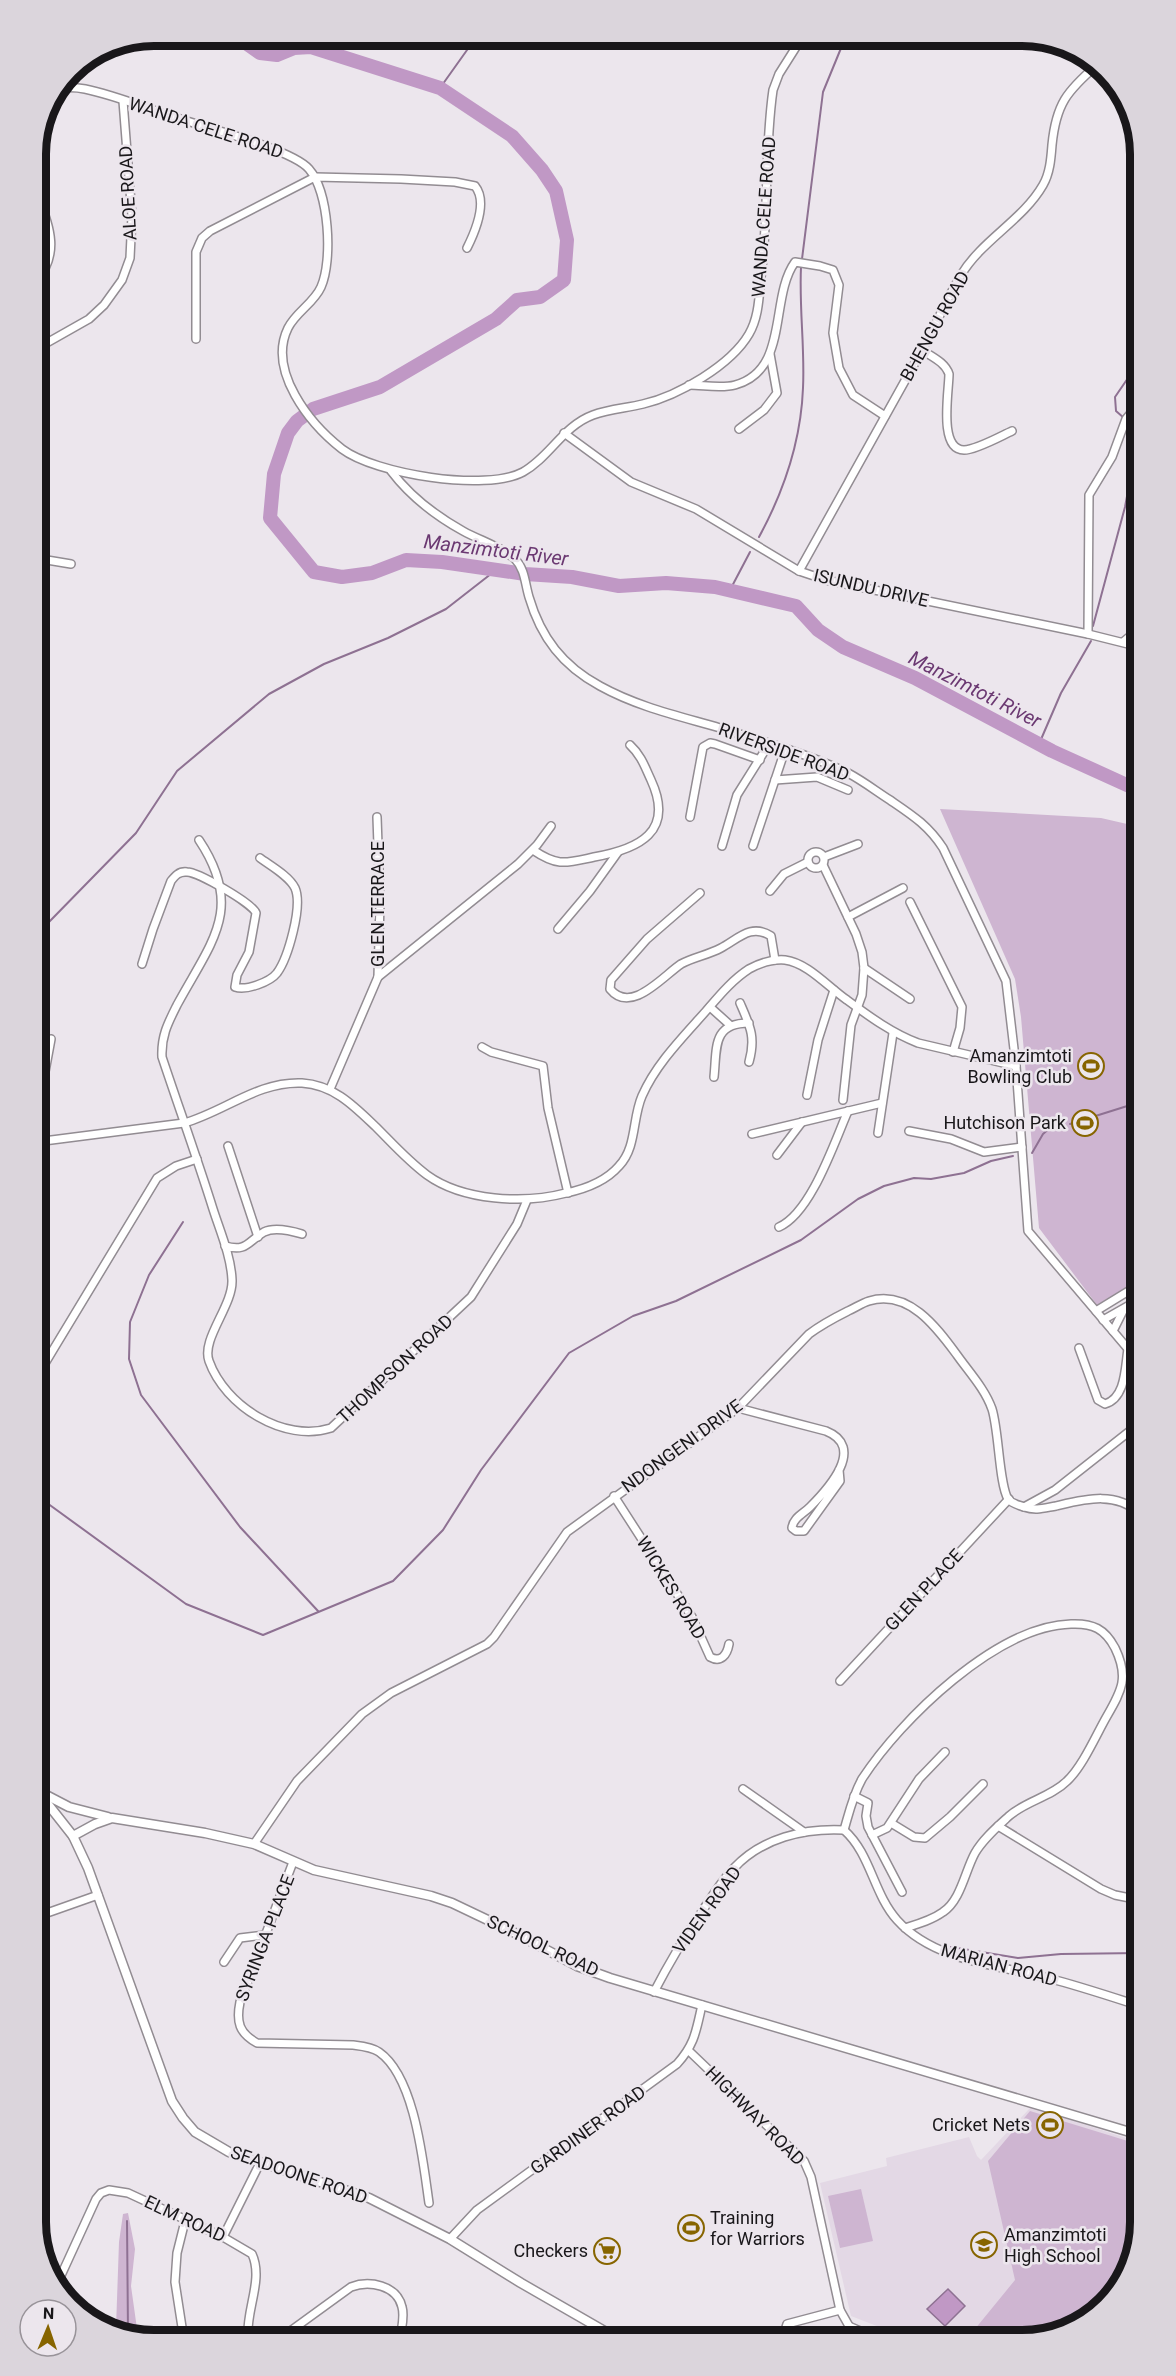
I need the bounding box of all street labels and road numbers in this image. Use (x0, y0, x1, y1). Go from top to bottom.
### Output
street label: WANDA CELE ROAD (126, 93, 286, 162)
street label: WANDA CELE ROAD (747, 136, 780, 298)
street label: ALOE ROAD (115, 145, 140, 241)
street label: BHENGU ROAD (896, 267, 973, 384)
street label: ISUNDU DRIVE (811, 564, 931, 611)
street label: RIVERSIDE ROAD (716, 718, 852, 785)
street label: GLEN TERRACE (367, 841, 388, 967)
street label: THOMPSON ROAD (333, 1310, 457, 1428)
street label: NDONGENI DRIVE (617, 1395, 746, 1496)
street label: WICKES ROAD (633, 1533, 710, 1643)
street label: GLEN PLACE (880, 1544, 967, 1635)
street label: VIDEN ROAD (668, 1862, 745, 1957)
street label: SYRINGA PLACE (231, 1872, 298, 2004)
street label: SCHOOL ROAD (484, 1910, 602, 1981)
street label: MARIAN ROAD (939, 1939, 1060, 1990)
street label: HIGHWAY ROAD (701, 2062, 809, 2170)
street label: GARDINER ROAD (526, 2081, 649, 2178)
street label: SEADOONE ROAD (228, 2141, 370, 2208)
street label: ELM ROAD (141, 2191, 229, 2246)

